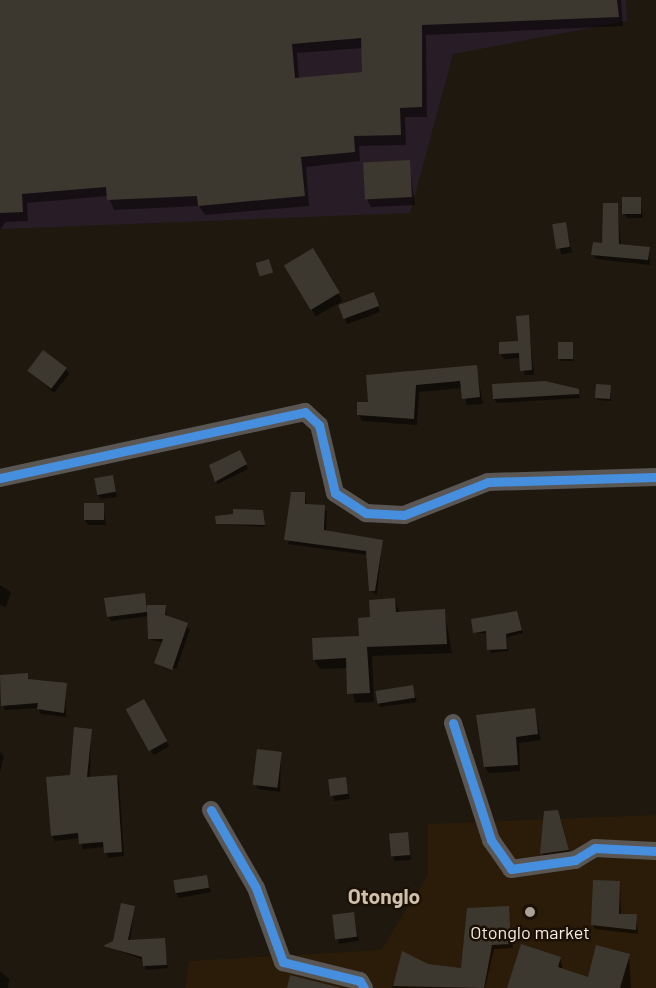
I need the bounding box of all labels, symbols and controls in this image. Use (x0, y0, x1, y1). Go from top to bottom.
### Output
district label: Otonglo (348, 883, 420, 909)
marker: Otonglo market (523, 905, 537, 919)
place label: Otonglo market (470, 921, 590, 943)

